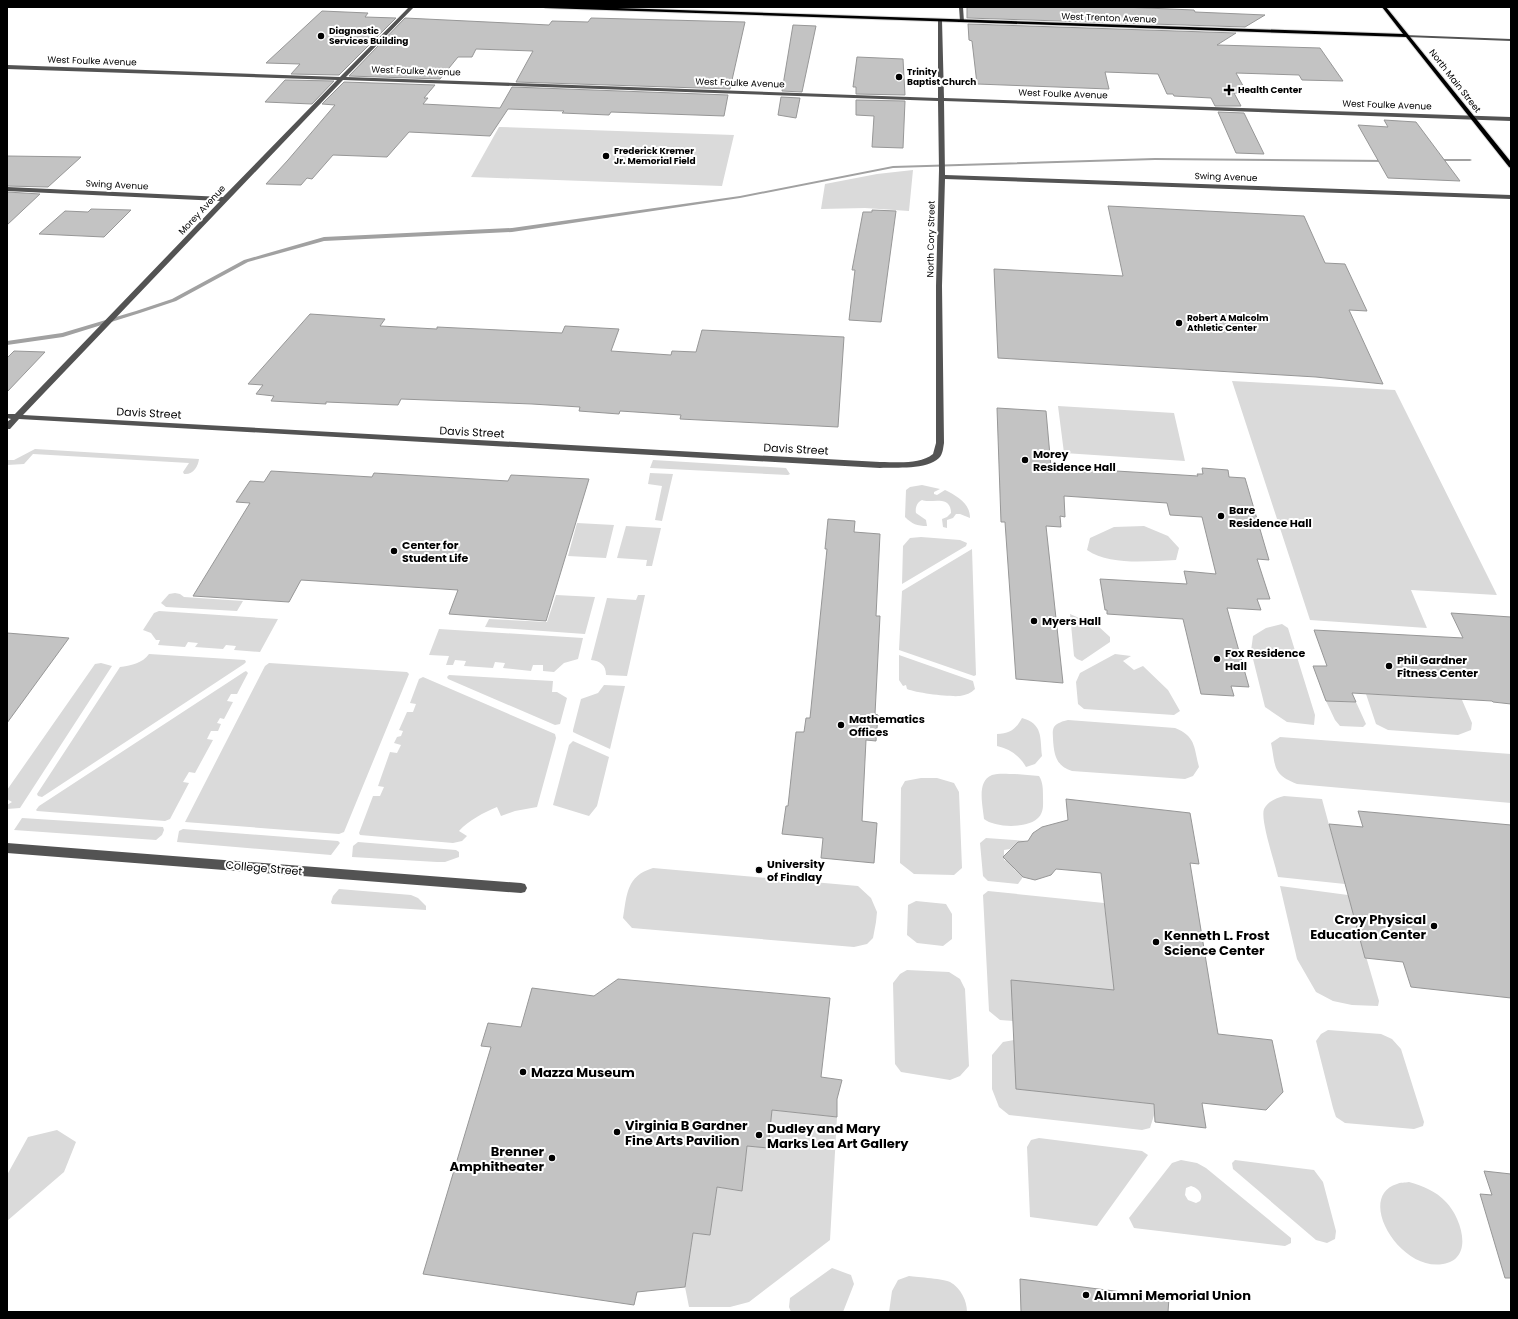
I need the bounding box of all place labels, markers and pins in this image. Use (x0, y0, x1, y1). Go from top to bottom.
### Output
place label: Diagnostic Services Building (329, 25, 408, 47)
marker: Diagnostic Services Building (316, 31, 326, 41)
place label: Trinity Baptist Church (907, 66, 976, 88)
marker: Trinity Baptist Church (894, 72, 904, 82)
marker: Health Center (1223, 84, 1235, 96)
place label: Health Center (1238, 84, 1302, 96)
place label: Frederick Kremer Jr. Memorial Field (614, 145, 696, 167)
marker: Frederick Kremer Jr. Memorial Field (601, 151, 611, 161)
place label: Robert A Malcolm Athletic Center (1187, 312, 1269, 334)
marker: Robert A Malcolm Athletic Center (1174, 318, 1184, 328)
place label: Morey Residence Hall (1033, 446, 1116, 475)
marker: Morey Residence Hall (1020, 455, 1030, 465)
place label: Bare Residence Hall (1229, 502, 1312, 531)
marker: Bare Residence Hall (1216, 511, 1226, 521)
place label: Center for Student Life (402, 537, 469, 566)
marker: Center for Student Life (389, 546, 399, 556)
place label: Myers Hall (1042, 613, 1101, 629)
marker: Myers Hall (1029, 616, 1039, 626)
place label: Fox Residence Hall (1225, 645, 1305, 674)
place label: Phil Gardner Fitness Center (1397, 652, 1478, 681)
marker: Fox Residence Hall (1212, 654, 1222, 664)
marker: Phil Gardner Fitness Center (1384, 661, 1394, 671)
place label: Mathematics Offices (849, 711, 925, 740)
marker: Mathematics Offices (836, 720, 846, 730)
place label: University of Findlay (767, 856, 825, 885)
marker: University of Findlay (754, 865, 764, 875)
place label: Croy Physical Education Center (1310, 910, 1426, 944)
marker: Croy Physical Education Center (1429, 921, 1439, 931)
place label: Kenneth L. Frost Science Center (1164, 926, 1270, 960)
marker: Kenneth L. Frost Science Center (1151, 937, 1161, 947)
place label: Mazza Museum (531, 1063, 635, 1082)
marker: Mazza Museum (518, 1067, 528, 1077)
place label: Virginia B Gardner Fine Arts Pavilion (625, 1116, 748, 1150)
place label: Dudley and Mary Marks Lea Art Gallery (767, 1119, 909, 1153)
marker: Virginia B Gardner Fine Arts Pavilion (612, 1127, 622, 1137)
marker: Dudley and Mary Marks Lea Art Gallery (754, 1130, 764, 1140)
place label: Brenner Amphitheater (450, 1142, 544, 1176)
marker: Brenner Amphitheater (547, 1153, 557, 1163)
place label: Alumni Memorial Union (1094, 1286, 1251, 1305)
marker: Alumni Memorial Union (1081, 1290, 1091, 1300)

